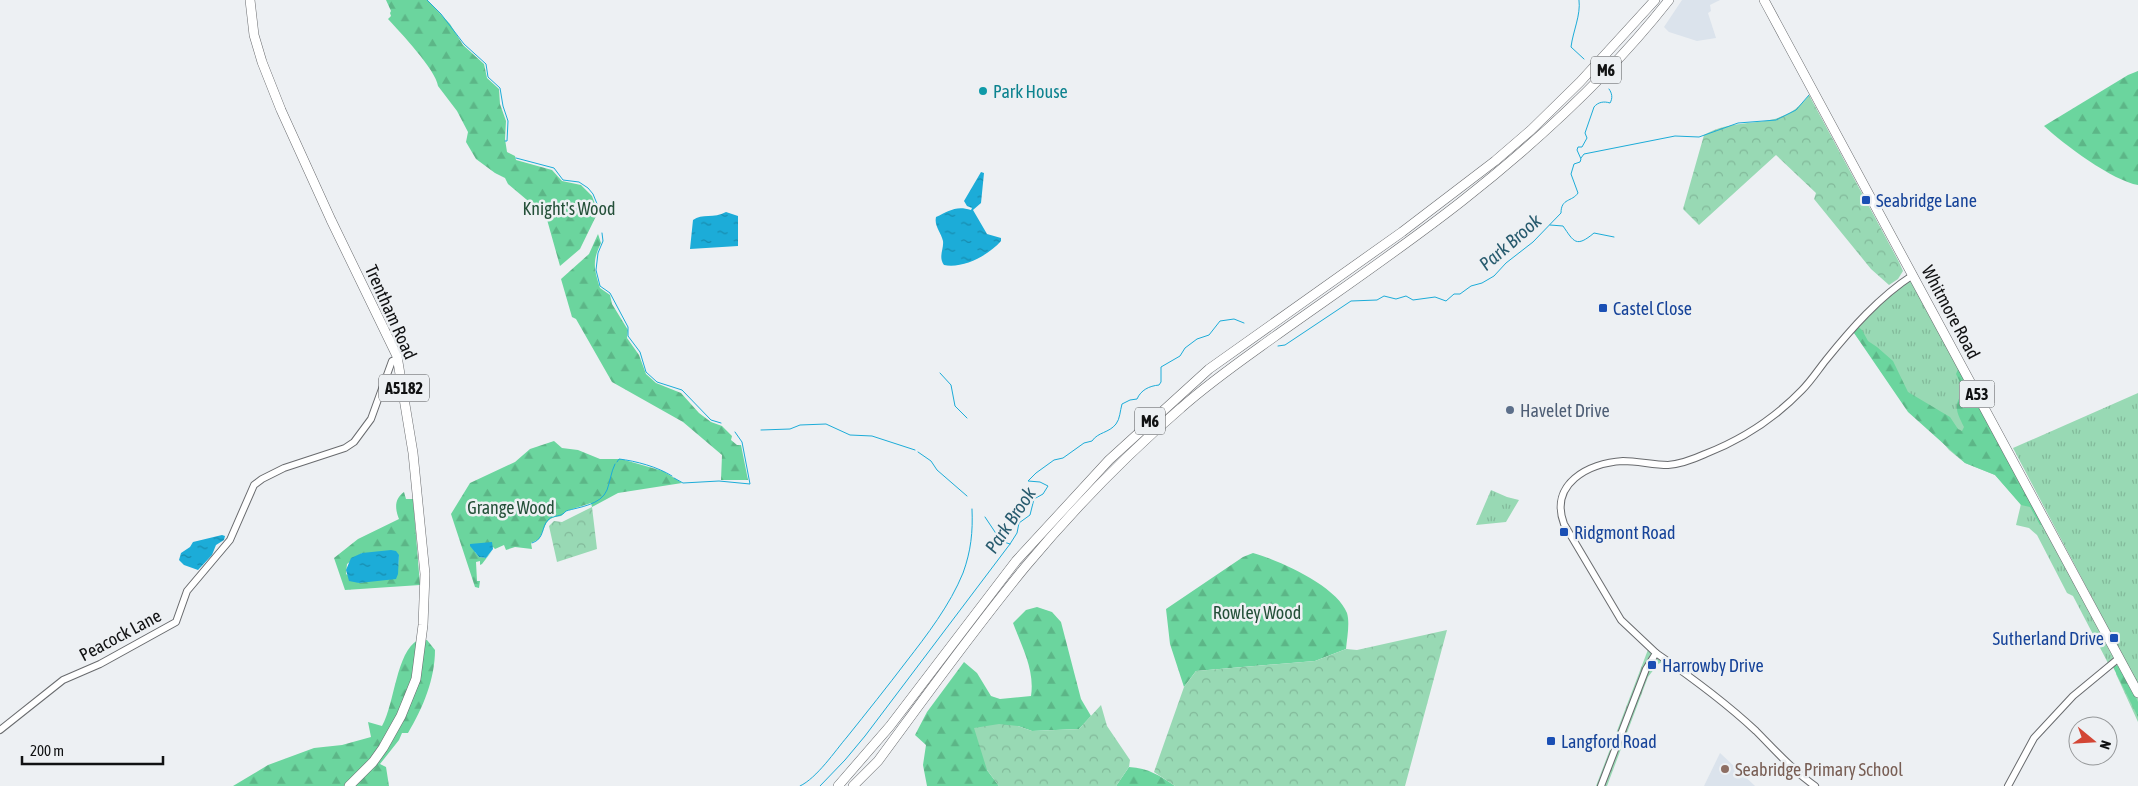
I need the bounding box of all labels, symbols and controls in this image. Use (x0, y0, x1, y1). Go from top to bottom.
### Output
road number: M6 (1591, 56, 1621, 84)
place label: Park House (993, 81, 1068, 102)
marker: Park House (977, 85, 989, 97)
place label: Seabridge Lane (1876, 190, 1977, 211)
marker: Seabridge Lane (1860, 194, 1872, 206)
park label: Knight's Wood (522, 198, 616, 219)
water label: Park Brook (1475, 209, 1546, 275)
street label: Trentham Road (361, 262, 421, 362)
street label: Whitmore Road (1918, 262, 1984, 362)
place label: Castel Close (1613, 298, 1692, 319)
marker: Castel Close (1597, 302, 1609, 314)
road number: A5182 (379, 374, 429, 402)
road number: A53 (1960, 380, 1994, 408)
place label: Havelet Drive (1520, 400, 1610, 421)
marker: Havelet Drive (1504, 404, 1516, 416)
road number: M6 (1135, 408, 1165, 434)
water label: Park Brook (980, 482, 1040, 557)
park label: Grange Wood (467, 497, 555, 518)
place label: Ridgmont Road (1574, 522, 1676, 543)
marker: Ridgmont Road (1558, 526, 1570, 538)
park label: Rowley Wood (1213, 602, 1301, 623)
street label: Peacock Lane (76, 605, 164, 665)
place label: Sutherland Drive (1993, 628, 2104, 649)
marker: Sutherland Drive (2108, 632, 2120, 644)
place label: Harrowby Drive (1662, 655, 1764, 676)
marker: Harrowby Drive (1646, 659, 1658, 671)
north arrow (2068, 716, 2118, 766)
place label: Langford Road (1561, 731, 1657, 752)
scale bar (22, 734, 164, 766)
marker: Langford Road (1545, 735, 1557, 747)
text: N (2096, 739, 2114, 751)
text: 200 m (30, 742, 64, 759)
place label: Seabridge Primary School (1735, 759, 1903, 780)
marker: Seabridge Primary School (1719, 763, 1731, 775)

